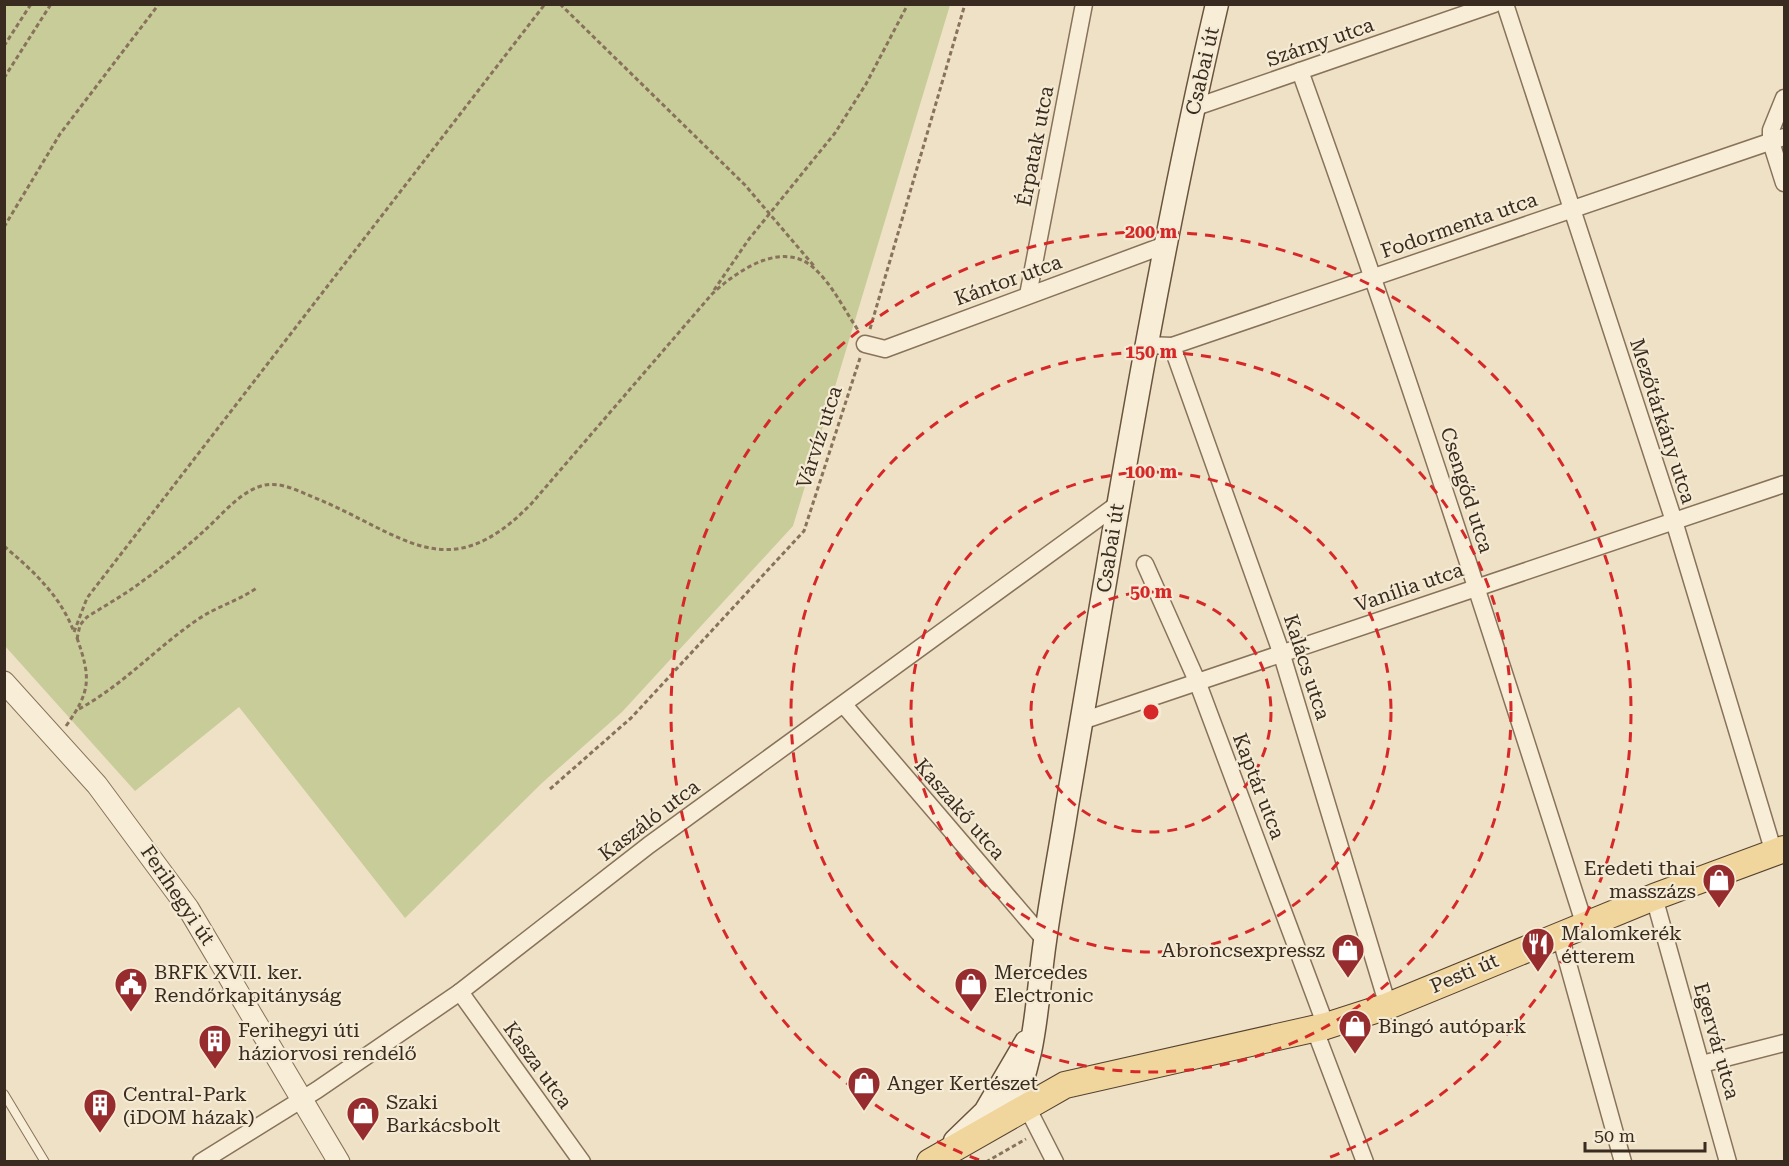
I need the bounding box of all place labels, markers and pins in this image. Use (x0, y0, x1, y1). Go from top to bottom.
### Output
centre of rings (1141, 702, 1161, 722)
place label: Eredeti thai masszázs (1584, 856, 1696, 903)
shop icon: Eredeti thai masszázs (1701, 862, 1737, 909)
place label: Malomkerék étterem (1561, 921, 1682, 968)
restaurant icon: Malomkerék étterem (1520, 926, 1556, 973)
shop icon: Abroncsexpressz (1330, 932, 1366, 979)
place label: Abroncsexpressz (1161, 938, 1325, 962)
place label: BRFK XVII. ker. Rendőrkapitányság (154, 960, 342, 1007)
place label: Mercedes Electronic (994, 960, 1093, 1007)
public building icon: BRFK XVII. ker. Rendőrkapitányság (113, 966, 149, 1013)
shop icon: Mercedes Electronic (953, 966, 989, 1013)
shop icon: Bingó autópark (1337, 1008, 1373, 1055)
place label: Bingó autópark (1378, 1014, 1527, 1038)
place label: Ferihegyi úti háziorvosi rendelő (238, 1018, 417, 1065)
building icon: Ferihegyi úti háziorvosi rendelő (197, 1023, 233, 1070)
shop icon: Anger Kertészet (846, 1065, 882, 1112)
place label: Anger Kertészet (887, 1071, 1039, 1095)
place label: Central-Park (iDOM házak) (123, 1082, 255, 1129)
building icon: Central-Park (iDOM házak) (82, 1087, 118, 1134)
place label: Szaki Barkácsbolt (386, 1090, 501, 1137)
shop icon: Szaki Barkácsbolt (345, 1095, 381, 1142)

